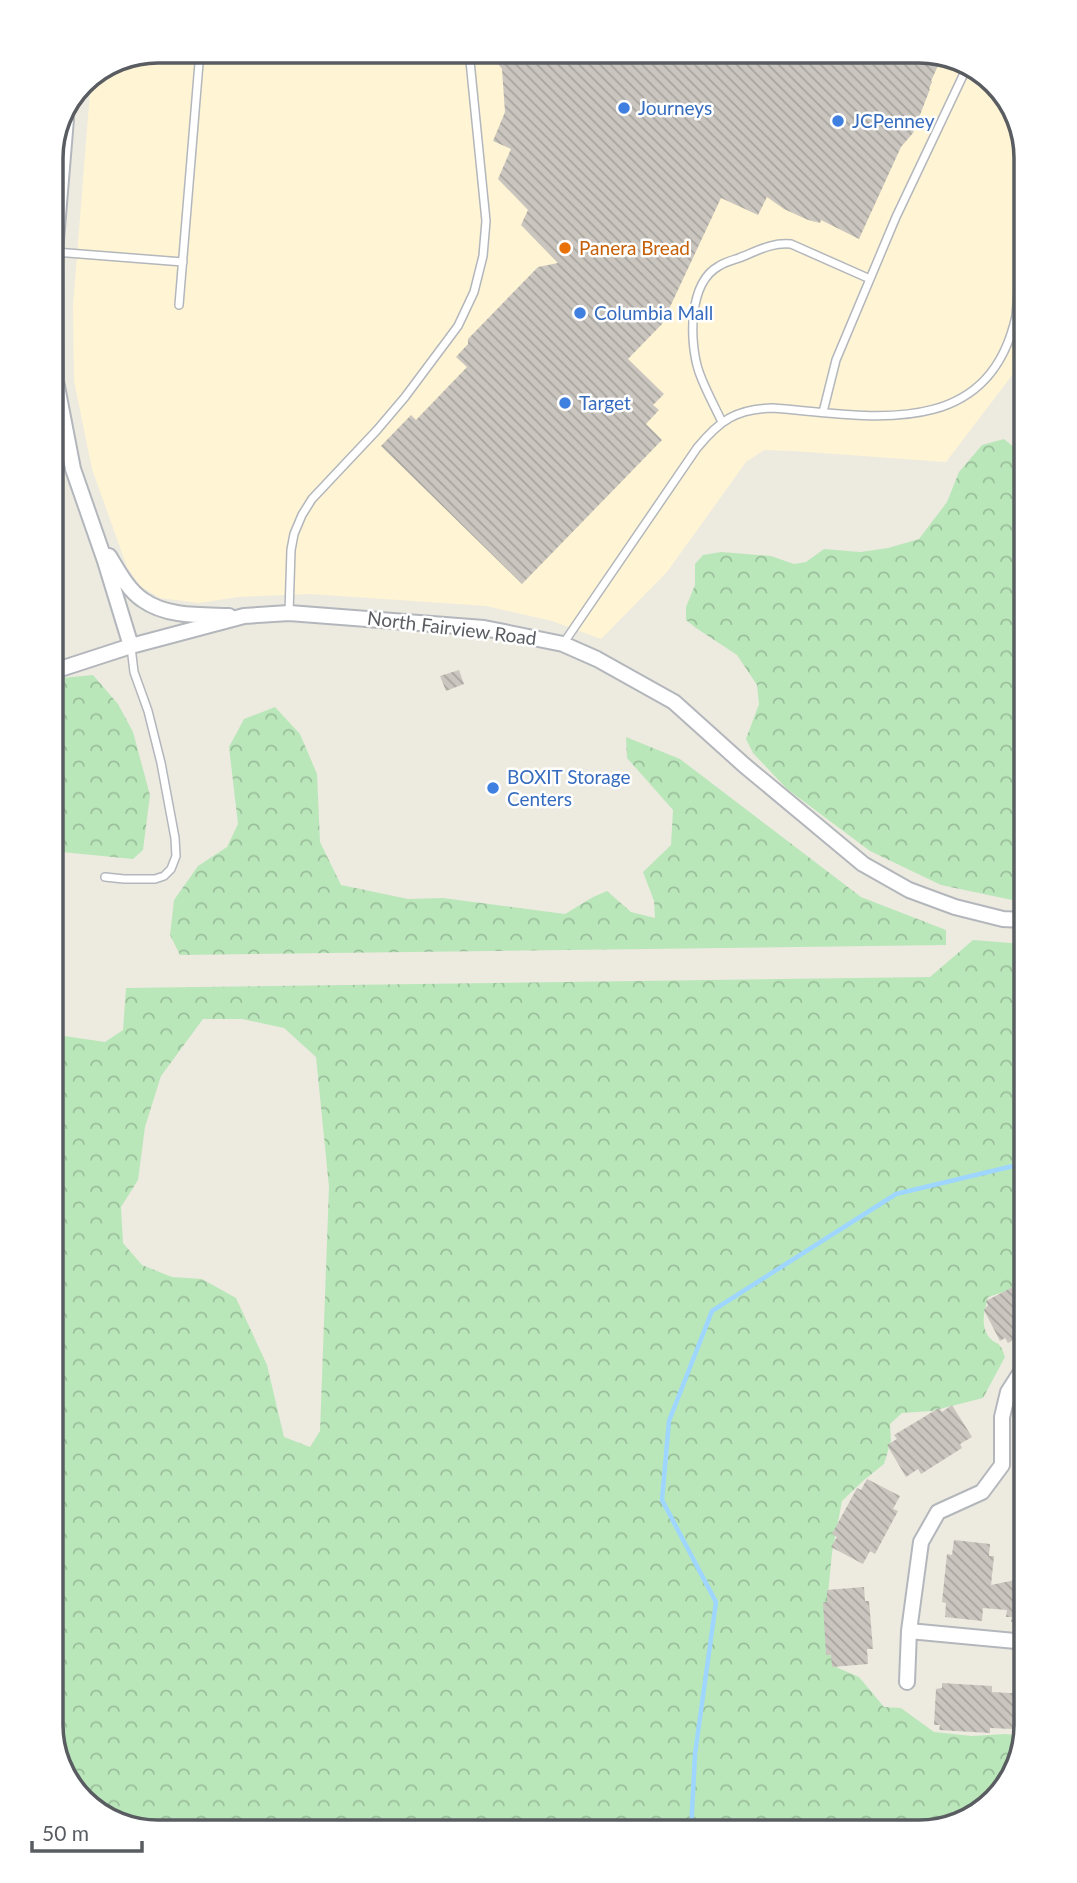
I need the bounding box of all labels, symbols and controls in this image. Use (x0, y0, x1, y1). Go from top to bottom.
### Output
place label: Journeys (638, 96, 712, 119)
marker: Journeys (616, 100, 632, 116)
place label: JCPenney (852, 109, 935, 132)
marker: JCPenney (830, 113, 846, 129)
place label: Panera Bread (579, 236, 690, 259)
marker: Panera Bread (557, 240, 573, 256)
place label: Columbia Mall (594, 301, 713, 324)
marker: Columbia Mall (572, 305, 588, 321)
place label: Target (579, 391, 631, 414)
marker: Target (557, 395, 573, 411)
street label: North Fairview Road (366, 606, 538, 649)
place label: BOXIT Storage Centers (507, 765, 631, 810)
marker: BOXIT Storage Centers (485, 780, 501, 796)
scale bar (32, 1810, 142, 1854)
text: 50 m (42, 1820, 89, 1845)

